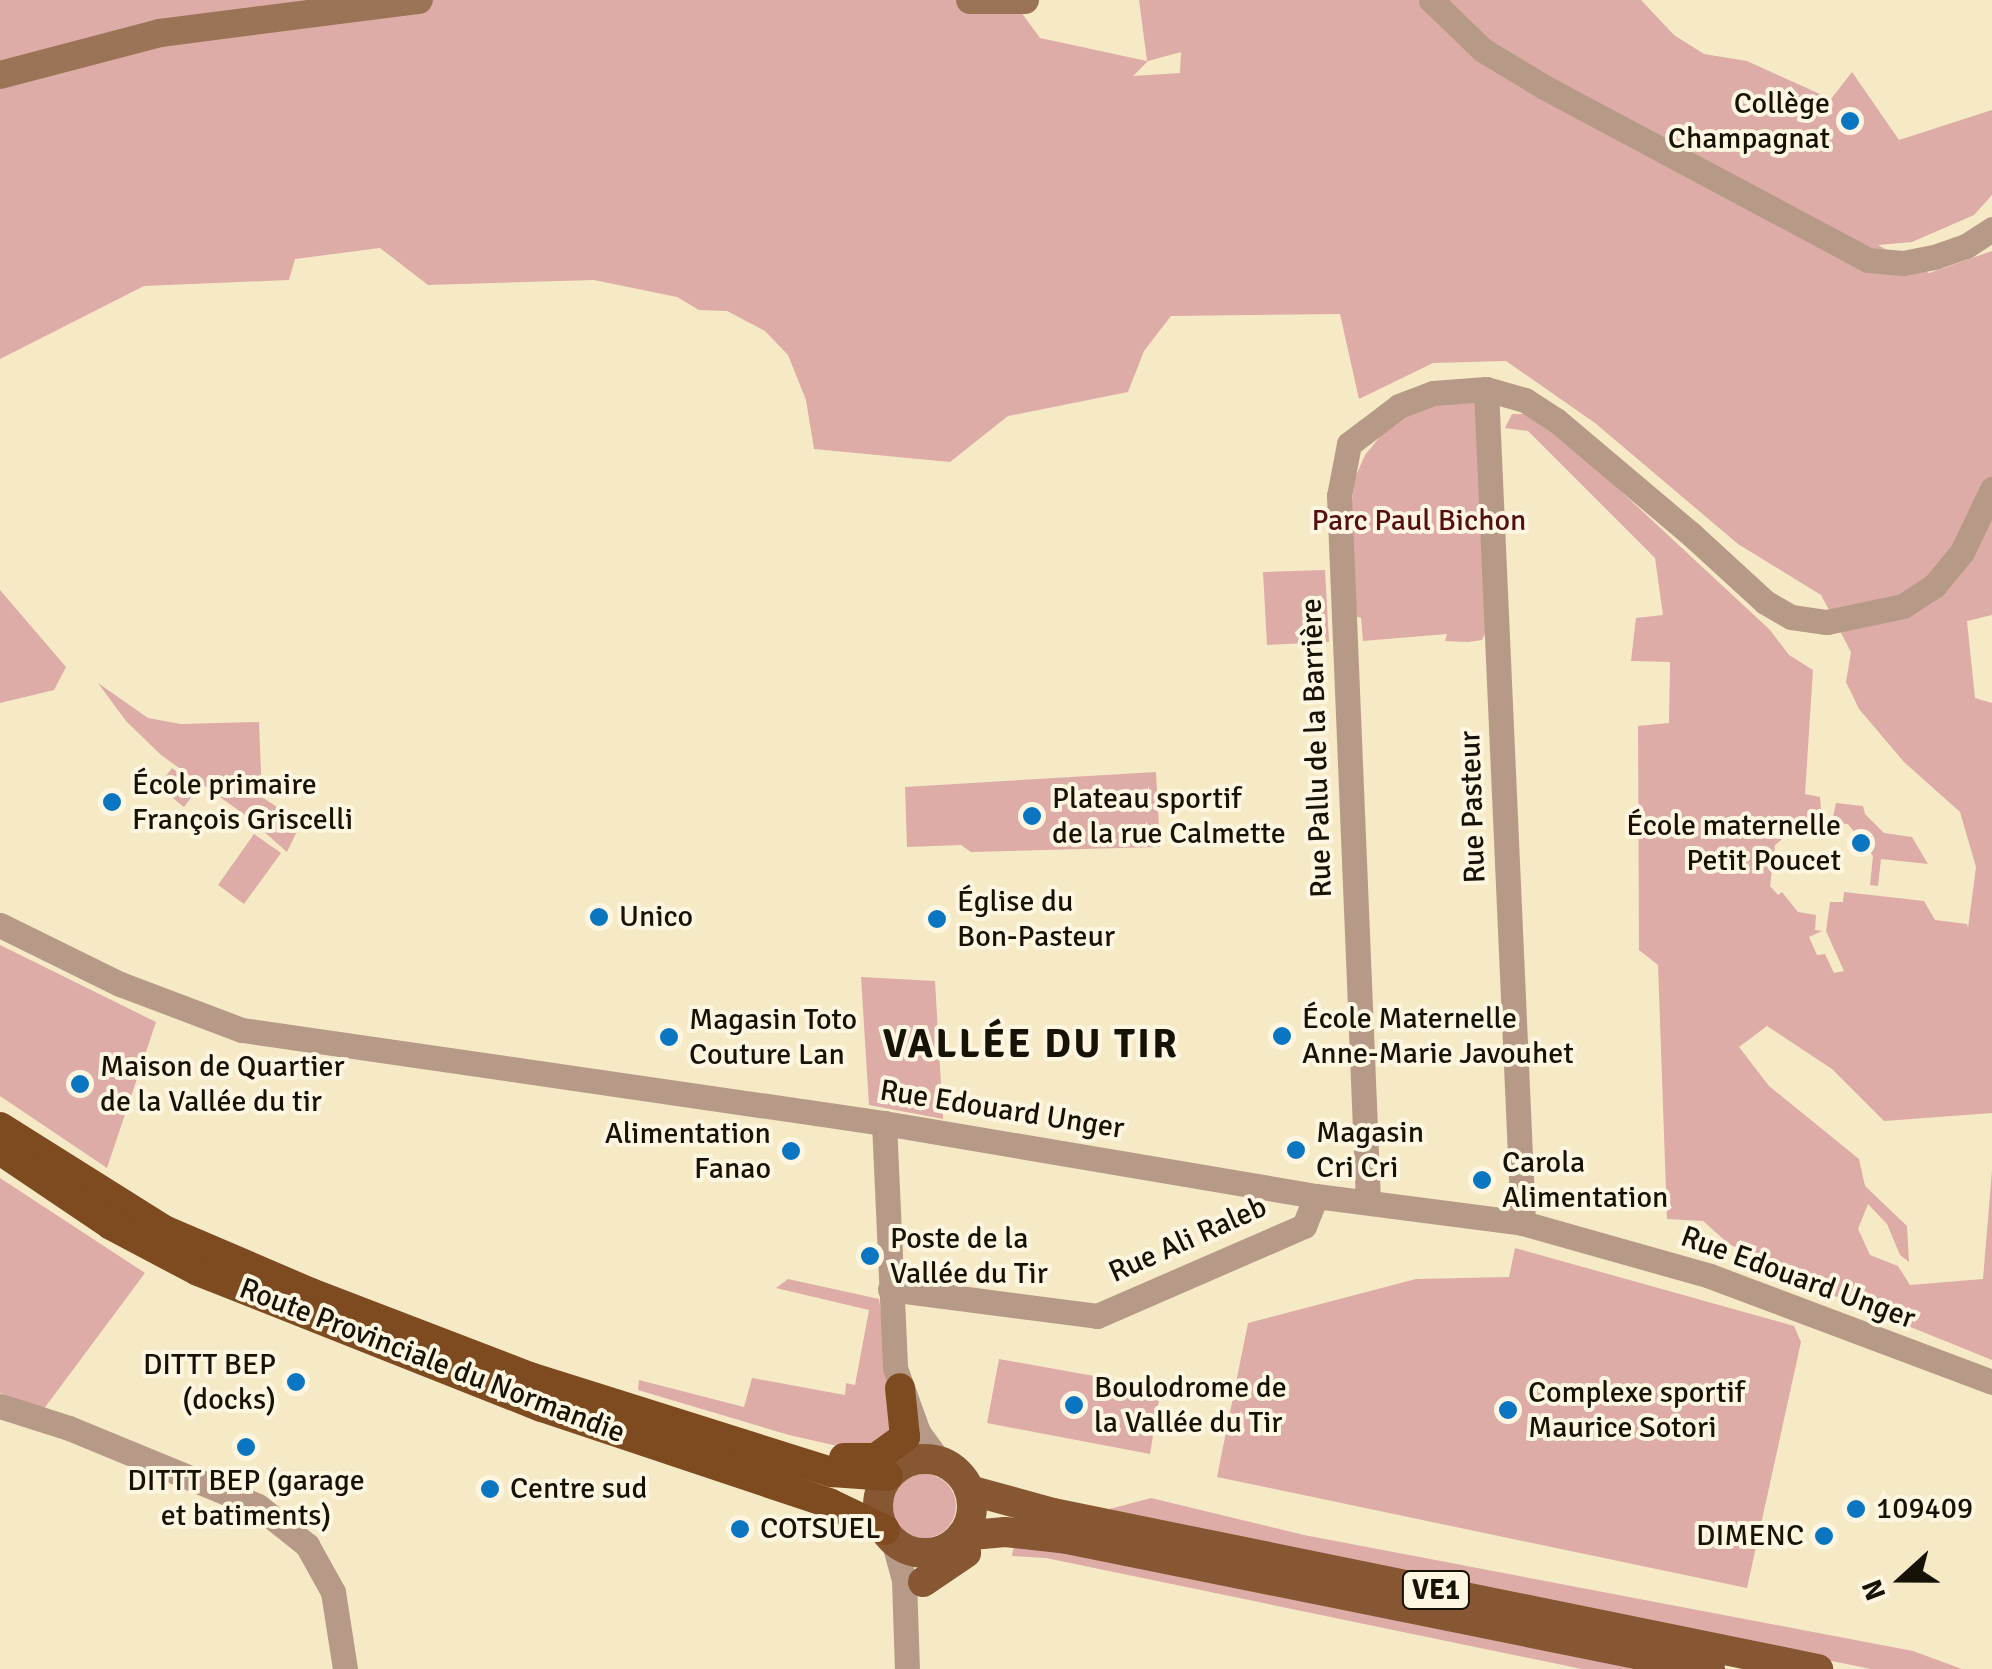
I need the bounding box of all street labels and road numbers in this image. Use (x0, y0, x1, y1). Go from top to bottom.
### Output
street label: Rue Pallu de la Barrière (1294, 598, 1340, 898)
street label: Rue Pasteur (1452, 730, 1494, 884)
street label: Rue Edouard Unger (877, 1073, 1127, 1147)
street label: Rue Ali Raleb (1103, 1189, 1273, 1291)
street label: Rue Edouard Unger (1676, 1219, 1920, 1337)
street label: Route Provinciale du Normandie (234, 1271, 630, 1451)
road number: VE1 (1401, 1567, 1471, 1613)

